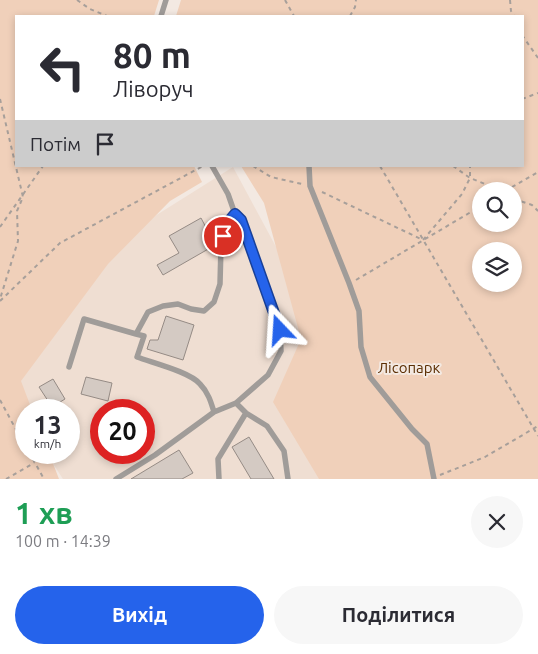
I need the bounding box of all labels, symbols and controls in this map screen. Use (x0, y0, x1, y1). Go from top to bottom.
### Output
icon: left (30, 35, 95, 100)
text: 80 m (113, 35, 191, 75)
text: Ліворуч (113, 76, 194, 101)
icon: arrive (91, 130, 119, 158)
text: Потім (30, 133, 81, 155)
map controls (472, 182, 522, 292)
button: search (472, 182, 522, 232)
pin (202, 215, 244, 257)
icon: arrive (209, 222, 237, 250)
button: layers (472, 242, 522, 292)
position arrow (253, 303, 305, 355)
park label: Лісопарк (378, 359, 441, 376)
speed limit sign: 20 (90, 399, 155, 464)
text: 13 (33, 411, 62, 439)
text: km/h (34, 437, 61, 450)
text: 1 хв (15, 496, 73, 530)
button: close (471, 496, 523, 548)
text: 100 m · 14:39 (15, 532, 111, 550)
button: Вихід (15, 586, 264, 644)
button: Поділитися (274, 586, 523, 644)

